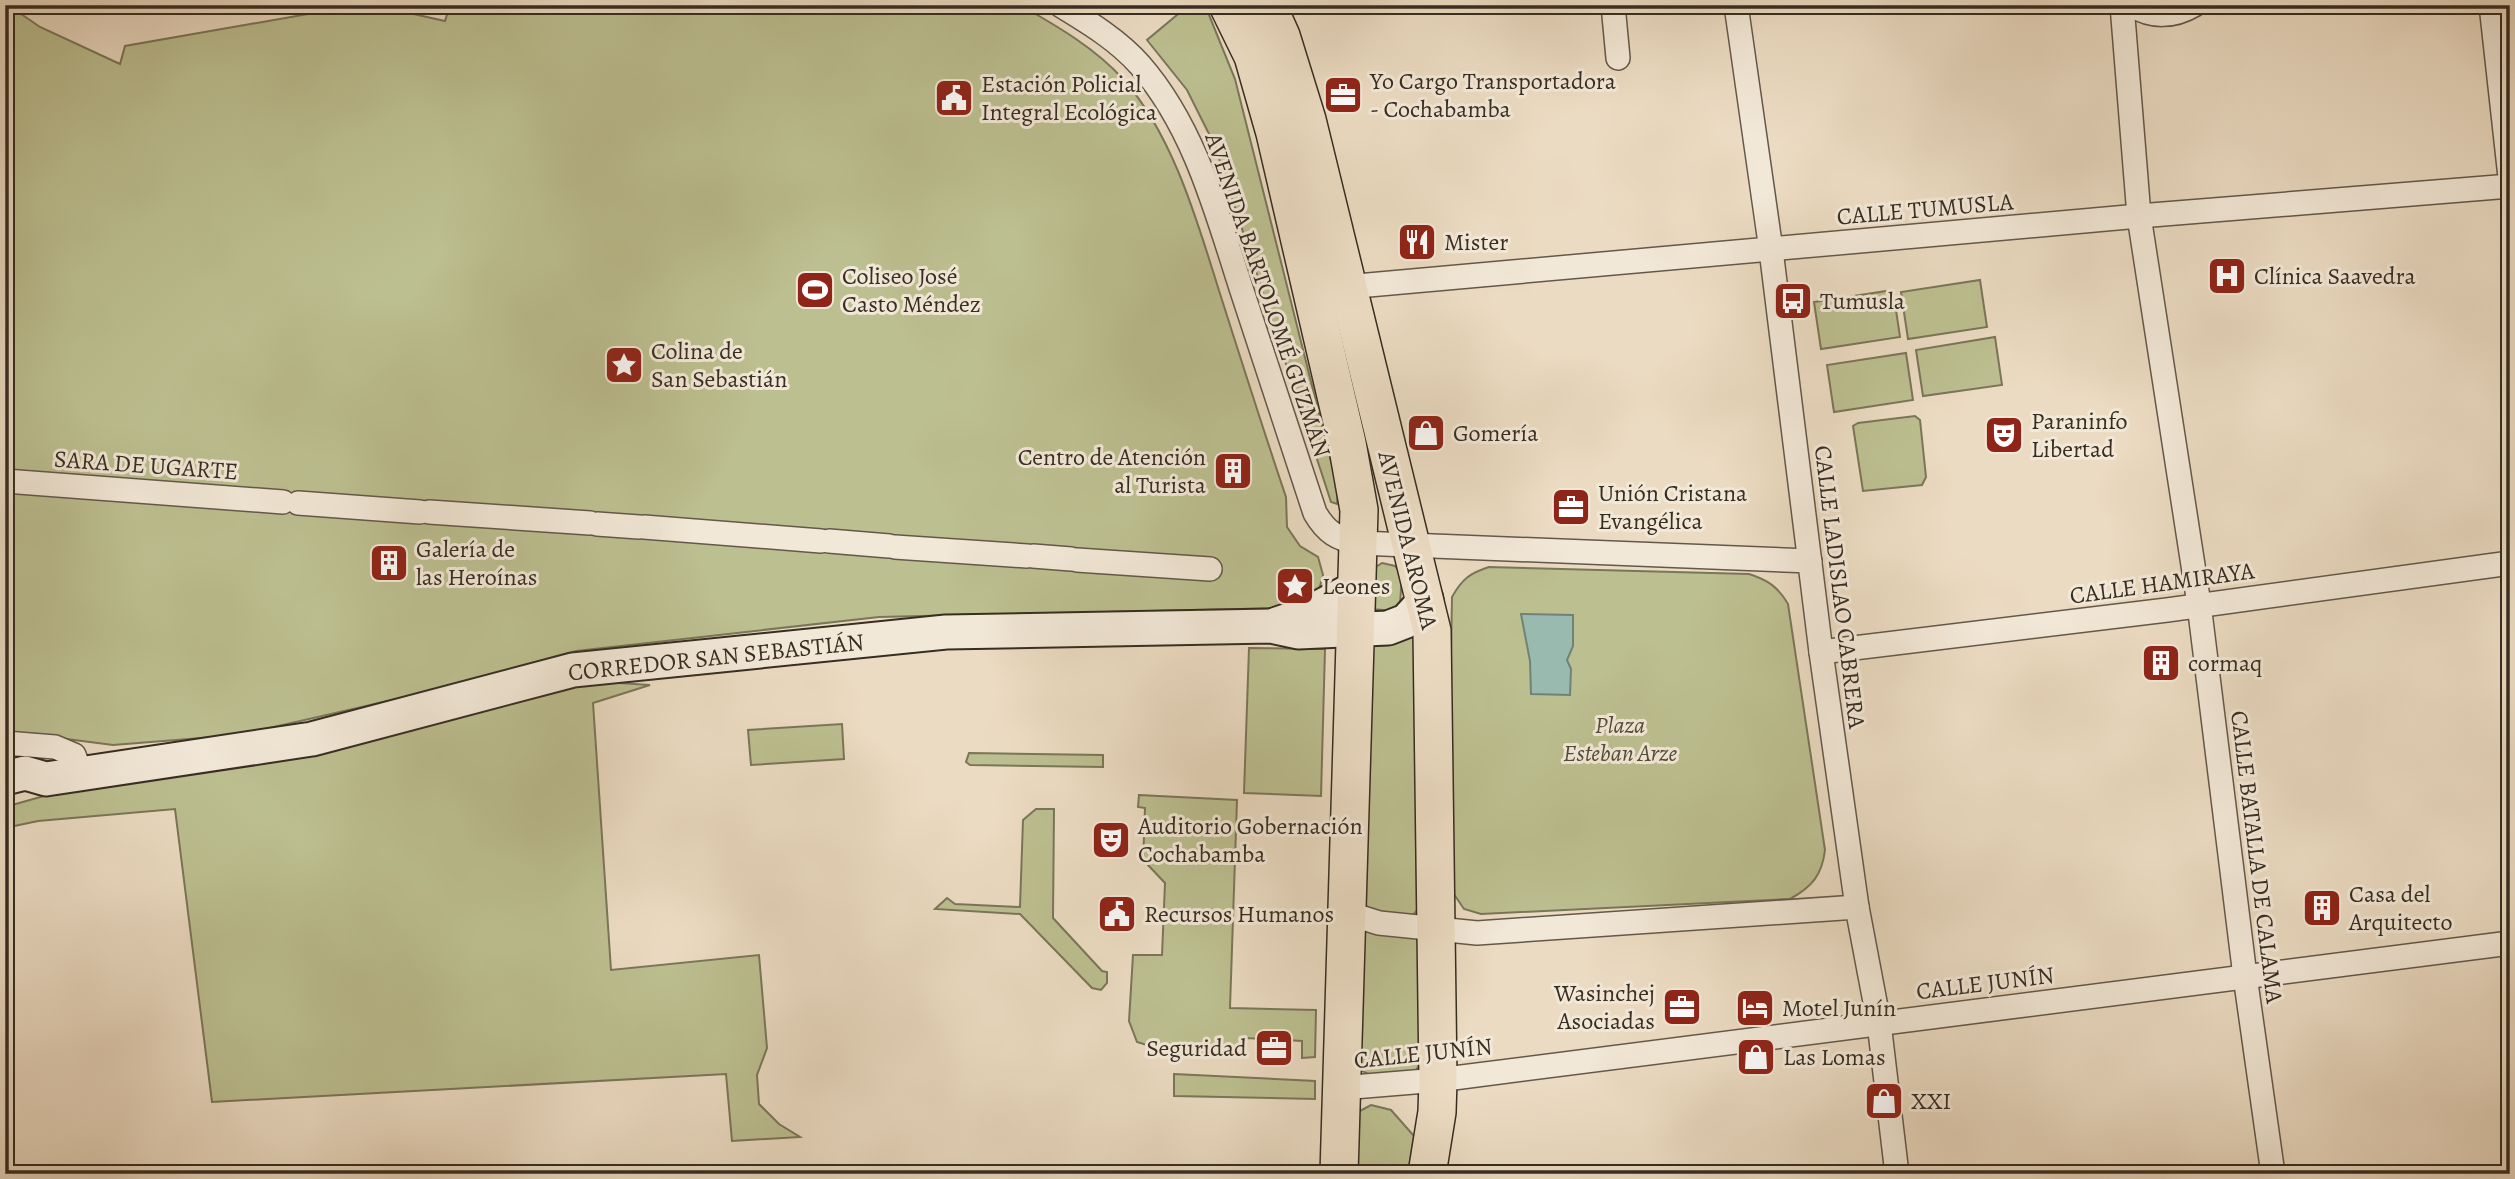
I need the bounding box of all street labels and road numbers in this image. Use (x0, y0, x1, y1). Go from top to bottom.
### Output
street label: AVENIDA BARTOLOMÉ GUZMÁN (1197, 128, 1339, 462)
street label: CALLE TUMUSLA (1835, 185, 2016, 233)
street label: SARA DE UGARTE (53, 443, 239, 487)
street label: CALLE LADISLAO CABRERA (1807, 444, 1873, 731)
street label: AVENIDA AROMA (1370, 447, 1446, 633)
street label: CALLE HAMIRAYA (2068, 554, 2257, 612)
street label: CORREDOR SAN SEBASTIÁN (567, 626, 865, 688)
street label: CALLE BATALLA DE CALAMA (2223, 709, 2291, 1006)
street label: CALLE JUNÍN (1914, 959, 2056, 1007)
street label: CALLE JUNÍN (1352, 1030, 1494, 1076)

